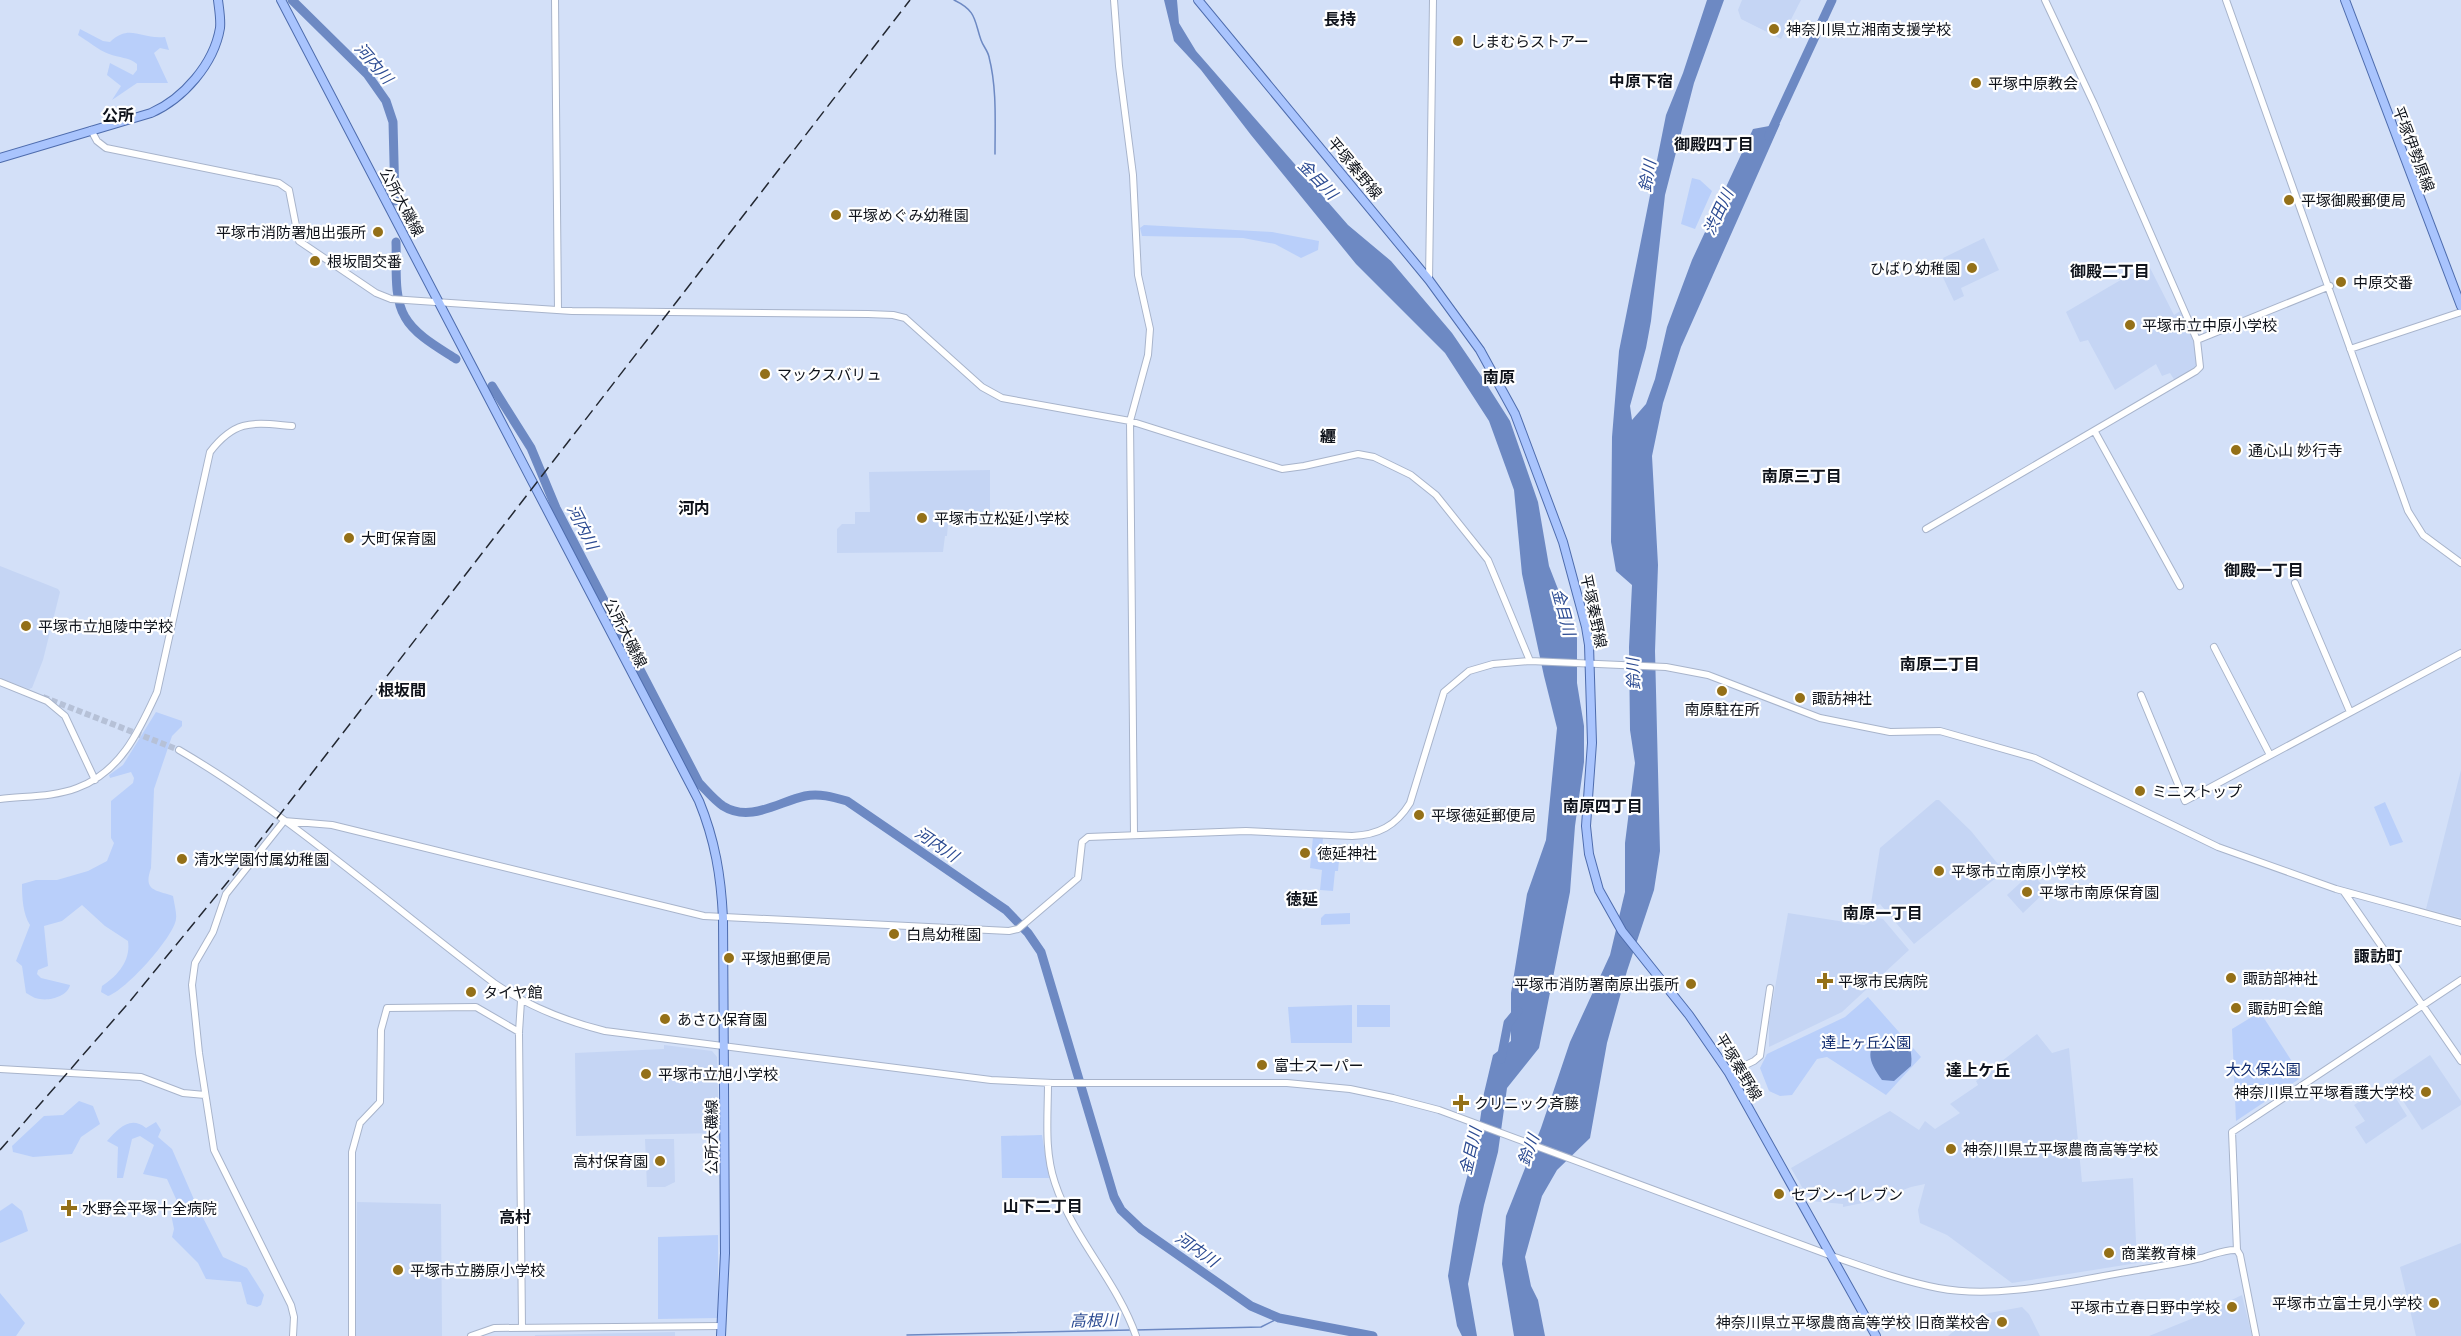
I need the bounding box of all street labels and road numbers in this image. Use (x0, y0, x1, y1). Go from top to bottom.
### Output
street label: 平塚伊勢原線 (2389, 104, 2439, 194)
street label: 平塚秦野線 (1324, 133, 1386, 203)
street label: 公所大磯線 (376, 164, 428, 240)
street label: 平塚秦野線 (1577, 572, 1611, 650)
street label: 公所大磯線 (601, 595, 651, 671)
street label: 平塚秦野線 (1712, 1030, 1766, 1104)
street label: 公所大磯線 (702, 1099, 721, 1175)

